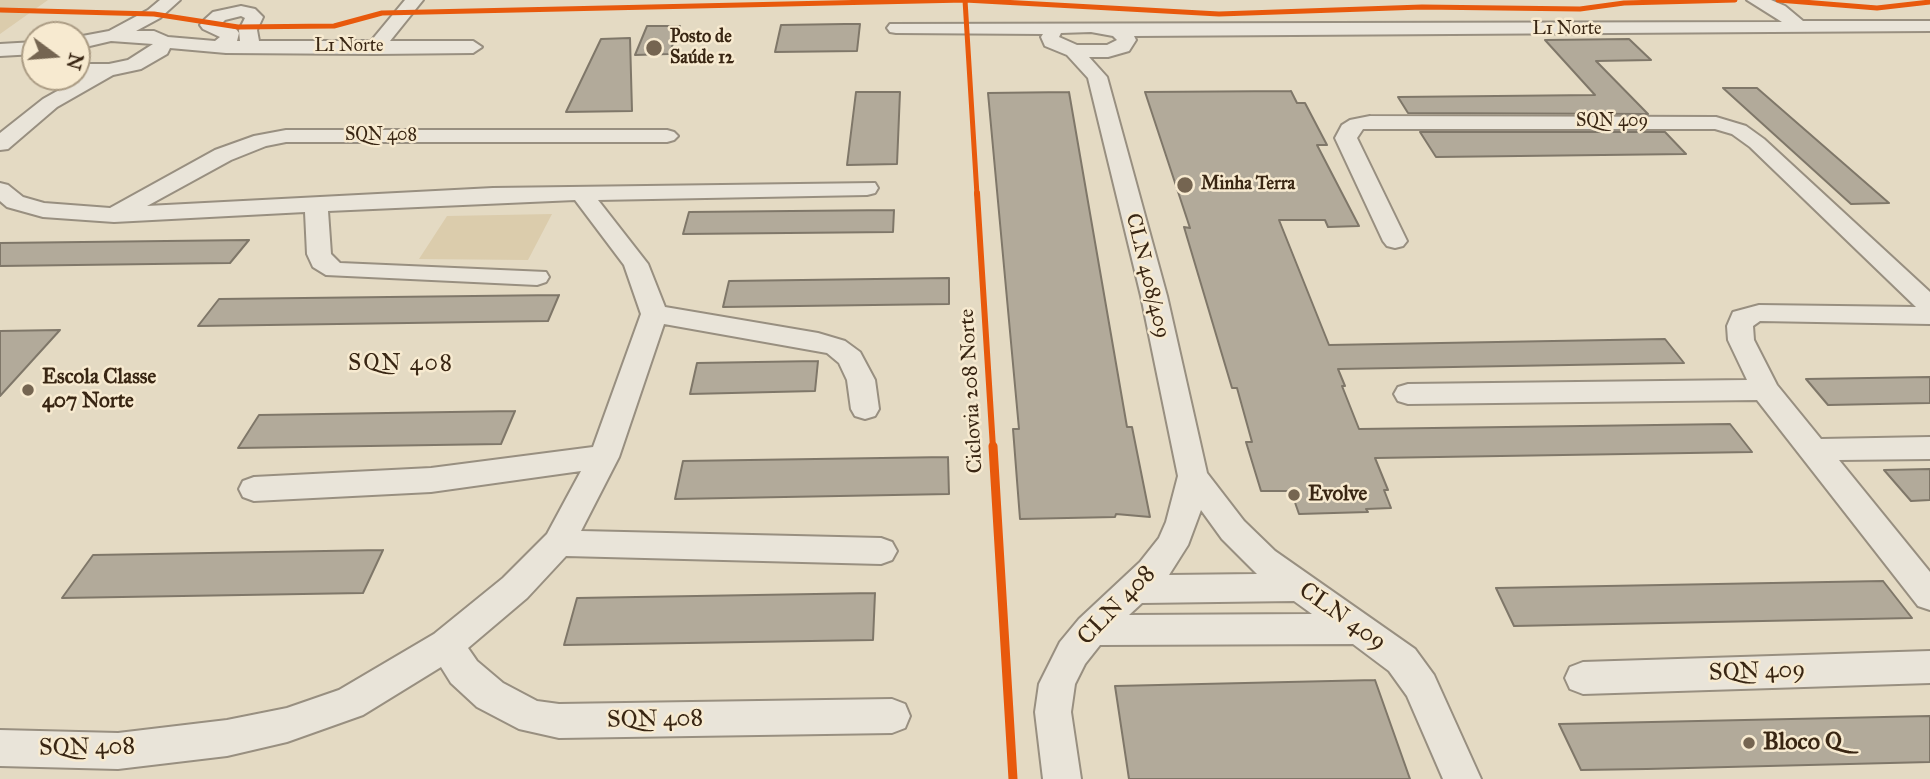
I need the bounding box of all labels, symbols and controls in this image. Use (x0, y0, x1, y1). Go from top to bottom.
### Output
street label: L1 Norte (1532, 19, 1602, 41)
north arrow (21, 21, 91, 91)
place label: Posto de Saúde 12 (670, 27, 734, 70)
street label: L1 Norte (314, 36, 384, 58)
marker: Posto de Saúde 12 (644, 38, 664, 58)
text: N (61, 50, 88, 72)
street label: SQN 409 (1576, 111, 1648, 133)
street label: SQN 408 (345, 125, 417, 147)
place label: Minha Terra (1201, 174, 1295, 196)
marker: Minha Terra (1175, 175, 1195, 195)
street label: CLN 408/409 (1119, 211, 1175, 341)
street label: Ciclovia 208 Norte (955, 308, 989, 474)
district label: SQN 408 (349, 350, 453, 378)
place label: Escola Classe 407 Norte (42, 365, 156, 415)
marker: Escola Classe 407 Norte (20, 382, 36, 398)
place label: Evolve (1308, 482, 1367, 508)
marker: Evolve (1286, 487, 1302, 503)
street label: CLN 408 (1072, 560, 1162, 652)
street label: CLN 409 (1293, 577, 1391, 657)
street label: SQN 409 (1708, 656, 1806, 688)
street label: SQN 408 (607, 705, 703, 735)
place label: Bloco Q (1763, 729, 1842, 757)
street label: SQN 408 (39, 733, 135, 763)
marker: Bloco Q (1741, 735, 1757, 751)

